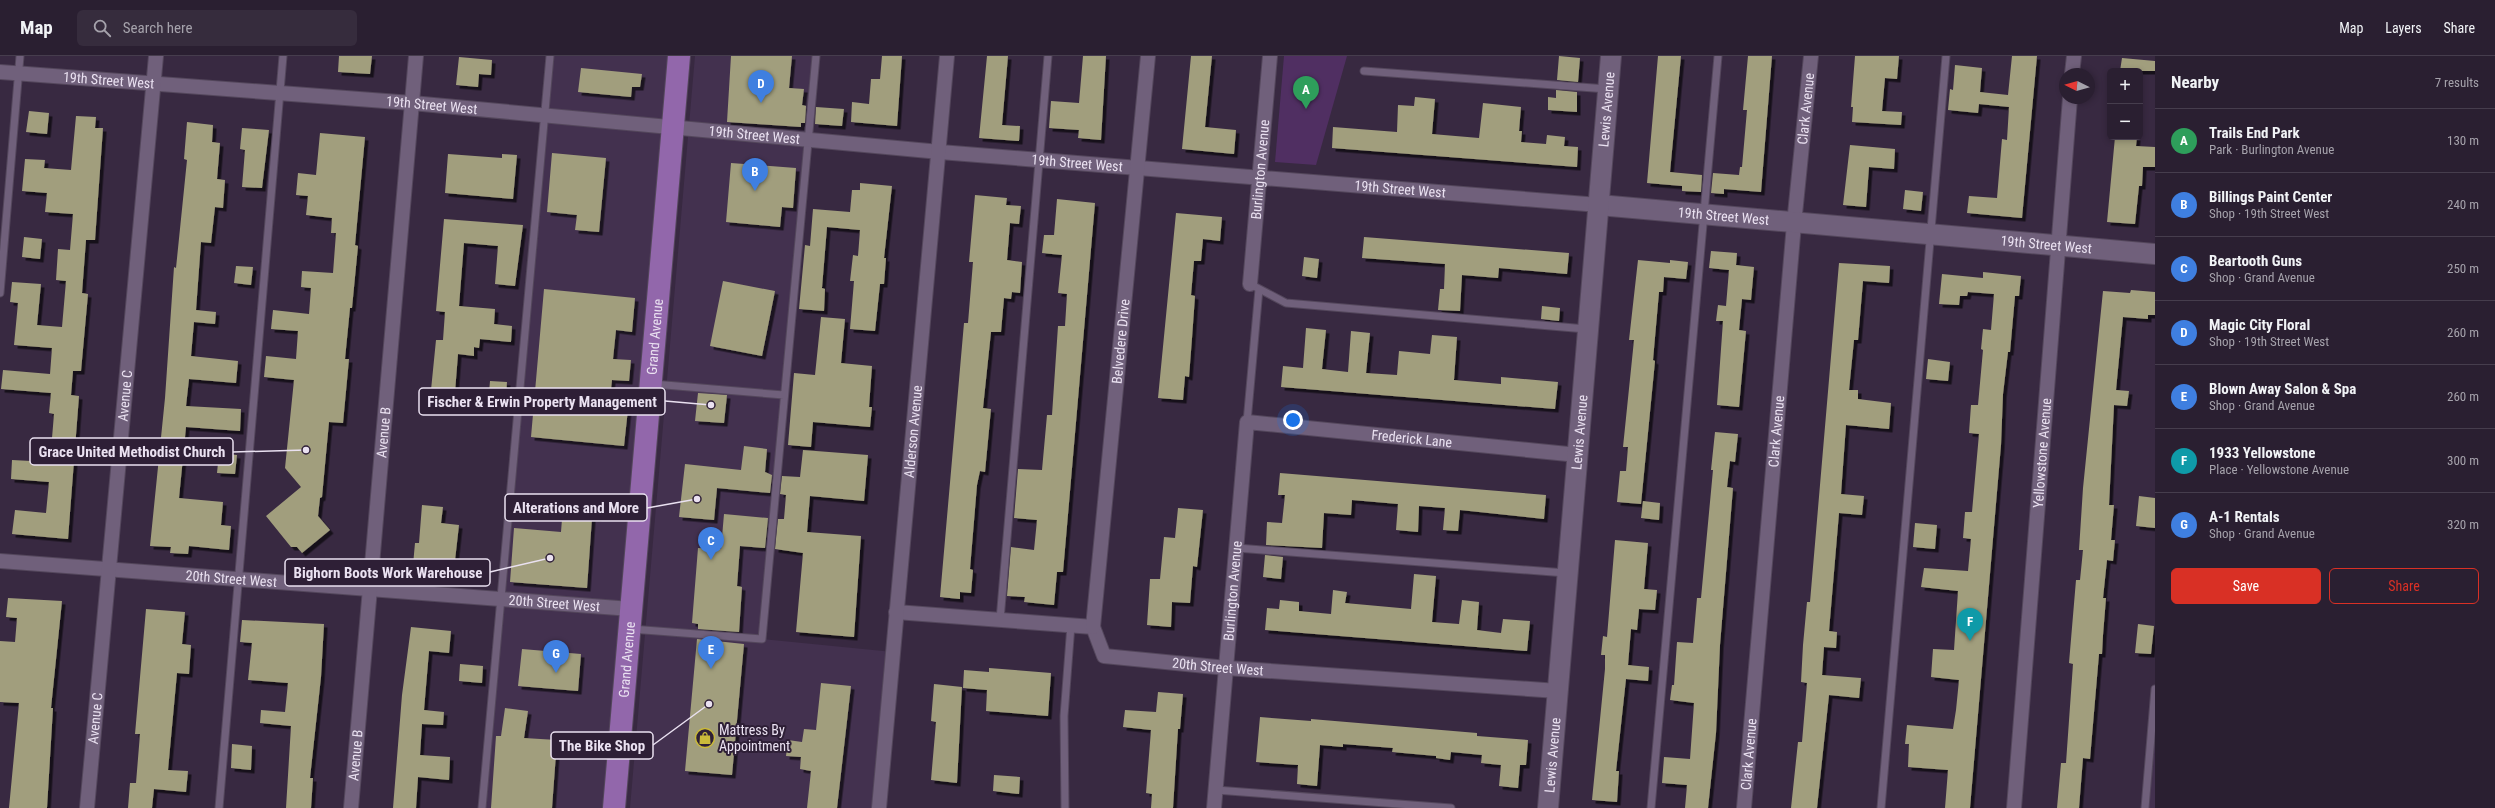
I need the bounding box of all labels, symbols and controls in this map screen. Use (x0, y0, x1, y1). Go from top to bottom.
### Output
search box (77, 10, 357, 46)
text: Map (20, 16, 53, 39)
icon: search (91, 17, 113, 39)
text: Search here (123, 19, 193, 37)
text: Map (2339, 20, 2363, 36)
text: Layers (2385, 20, 2422, 36)
text: Share (2444, 20, 2475, 36)
north arrow (2059, 68, 2095, 104)
map controls (2107, 68, 2143, 140)
button: + (2107, 68, 2143, 104)
street label: 19th Street West (62, 69, 155, 92)
pin: D (748, 70, 774, 103)
street label: Lewis Avenue (1595, 71, 1618, 148)
street label: Clark Avenue (1794, 72, 1817, 145)
text: Nearby (2171, 72, 2219, 92)
text: 7 results (2435, 75, 2479, 90)
pin: A (1293, 76, 1319, 109)
street label: 19th Street West (386, 93, 478, 117)
button: − (2107, 104, 2143, 140)
street label: Burlington Avenue (1248, 118, 1272, 220)
street label: 19th Street West (708, 123, 801, 147)
text: Trails End Park (2209, 124, 2300, 142)
text: A (2180, 133, 2188, 148)
text: 130 m (2447, 133, 2479, 148)
text: Park · Burlington Avenue (2209, 142, 2334, 157)
street label: 19th Street West (1031, 151, 1123, 175)
pin: B (742, 158, 768, 191)
street label: 19th Street West (1354, 177, 1446, 201)
text: Billings Paint Center (2209, 188, 2332, 206)
text: B (2180, 197, 2188, 212)
text: 240 m (2447, 197, 2479, 212)
street label: 19th Street West (1677, 204, 1770, 228)
text: Shop · 19th Street West (2209, 206, 2329, 221)
street label: 19th Street West (2000, 232, 2093, 256)
text: Beartooth Guns (2209, 252, 2302, 270)
text: C (2180, 261, 2188, 276)
text: 250 m (2447, 261, 2479, 276)
text: Shop · Grand Avenue (2209, 270, 2315, 285)
street label: Grand Avenue (643, 298, 666, 375)
street label: Belvedere Drive (1108, 298, 1133, 385)
text: Magic City Floral (2209, 316, 2310, 334)
text: D (2180, 325, 2188, 340)
text: 260 m (2447, 325, 2479, 340)
text: Shop · 19th Street West (2209, 334, 2329, 349)
street label: Avenue C (115, 369, 135, 422)
text: Blown Away Salon & Spa (2209, 380, 2356, 398)
street label: Alderson Avenue (901, 384, 925, 478)
callout: Fischer & Erwin Property Management (419, 388, 665, 415)
text: E (2181, 389, 2187, 404)
text: 260 m (2447, 389, 2479, 404)
text: Fischer & Erwin Property Management (427, 393, 657, 411)
street label: Lewis Avenue (1568, 394, 1591, 471)
street label: Clark Avenue (1765, 394, 1787, 468)
street label: Yellowstone Avenue (2030, 397, 2054, 509)
text: Shop · Grand Avenue (2209, 398, 2315, 413)
street label: Avenue B (373, 406, 394, 459)
your location (1283, 410, 1303, 430)
street label: Frederick Lane (1371, 426, 1453, 450)
callout: Grace United Methodist Church (30, 438, 233, 465)
text: Grace United Methodist Church (38, 443, 226, 461)
text: 1933 Yellowstone (2209, 444, 2315, 462)
text: F (2181, 453, 2187, 468)
text: 300 m (2447, 453, 2479, 468)
text: Place · Yellowstone Avenue (2209, 462, 2349, 477)
callout: Alterations and More (505, 494, 647, 521)
text: Alterations and More (513, 499, 639, 517)
text: A-1 Rentals (2209, 508, 2280, 526)
text: G (2180, 517, 2188, 532)
text: 320 m (2447, 517, 2479, 532)
text: Shop · Grand Avenue (2209, 526, 2315, 541)
pin: C (698, 527, 724, 560)
street label: Burlington Avenue (1220, 540, 1245, 641)
callout: Bighorn Boots Work Warehouse (285, 559, 490, 586)
text: Bighorn Boots Work Warehouse (294, 564, 482, 582)
street label: 20th Street West (185, 567, 278, 590)
button: Save (2171, 568, 2321, 604)
button: Share (2329, 568, 2479, 604)
street label: 20th Street West (508, 592, 601, 615)
pin: F (1957, 608, 1983, 641)
street label: Grand Avenue (616, 620, 638, 698)
pin: E (698, 636, 724, 669)
pin: G (543, 640, 569, 673)
street label: 20th Street West (1172, 655, 1264, 679)
street label: Avenue C (85, 692, 106, 745)
street label: Lewis Avenue (1541, 716, 1564, 793)
street label: Clark Avenue (1738, 717, 1760, 791)
place label: Mattress By Appointment (719, 722, 790, 754)
shop icon: Mattress By Appointment (694, 727, 716, 749)
street label: Avenue B (345, 729, 366, 781)
callout: The Bike Shop (551, 732, 653, 759)
text: The Bike Shop (559, 737, 645, 755)

